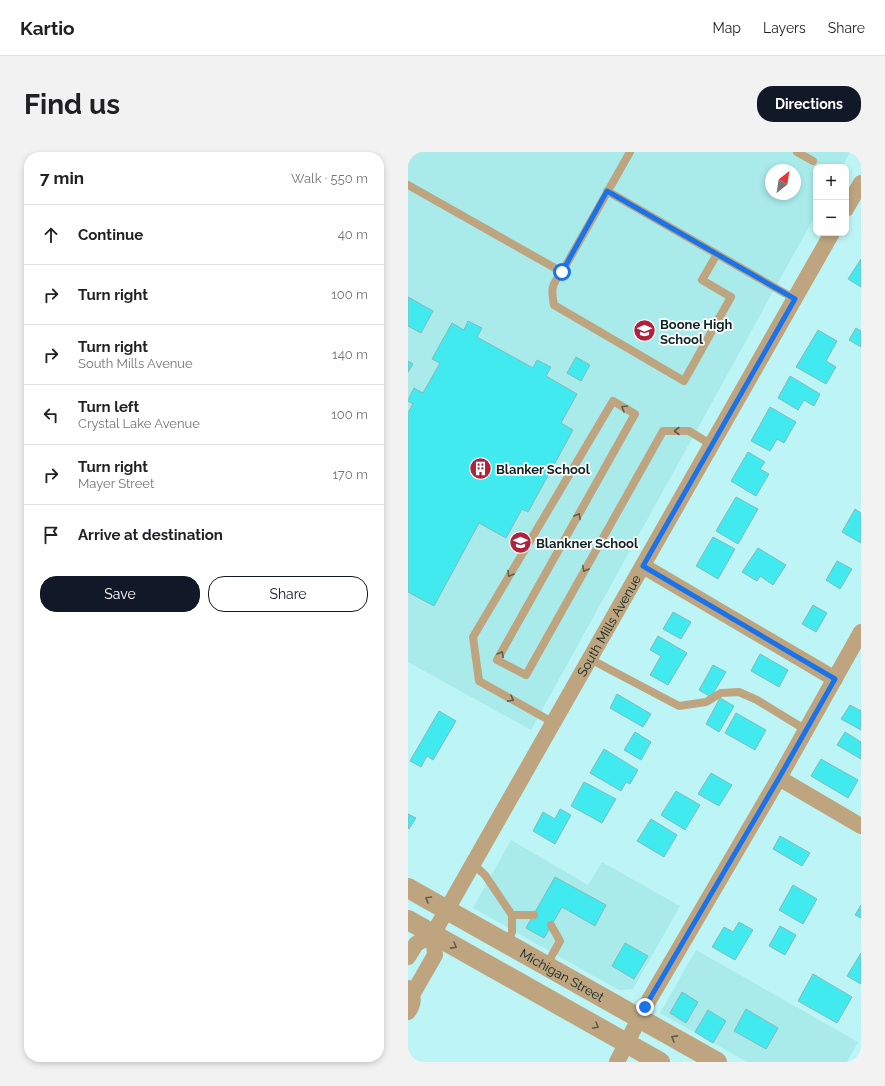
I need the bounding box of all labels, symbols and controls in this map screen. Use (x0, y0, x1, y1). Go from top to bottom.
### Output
text: Kartio (20, 17, 75, 39)
text: Map (713, 20, 741, 36)
text: Layers (763, 20, 806, 36)
text: Share (828, 20, 865, 36)
button: Directions (757, 86, 861, 122)
text: Find us (24, 88, 120, 121)
north arrow (765, 164, 801, 200)
map controls (813, 164, 849, 236)
button: + (813, 164, 849, 200)
text: 7 min (40, 168, 84, 188)
text: Walk · 550 m (291, 171, 368, 186)
button: − (813, 200, 849, 236)
icon: ahead (40, 224, 62, 246)
text: Continue (78, 226, 143, 244)
text: 40 m (338, 227, 368, 242)
route start (553, 263, 571, 281)
icon: right (40, 284, 62, 306)
text: Turn right (78, 286, 148, 304)
text: 100 m (331, 287, 368, 302)
place label: Boone High School (660, 317, 733, 347)
school or university icon: Boone High School (632, 318, 658, 344)
text: Turn right (78, 338, 148, 356)
icon: right (40, 344, 62, 366)
text: 140 m (332, 347, 368, 362)
text: South Mills Avenue (78, 356, 193, 371)
text: Turn left (78, 398, 139, 416)
icon: left (40, 404, 62, 426)
one-way arrow (621, 405, 628, 412)
text: 100 m (331, 407, 368, 422)
text: Crystal Lake Avenue (78, 416, 200, 431)
one-way arrow (674, 427, 680, 435)
building icon: Blanker School (467, 456, 493, 482)
text: Turn right (78, 458, 148, 476)
place label: Blanker School (496, 462, 591, 477)
icon: right (40, 464, 62, 486)
text: 170 m (332, 467, 368, 482)
text: Mayer Street (78, 476, 154, 491)
one-way arrow (573, 513, 580, 520)
icon: arrive (40, 524, 62, 546)
text: Arrive at destination (78, 526, 223, 544)
school or university icon: Blankner School (508, 530, 534, 556)
place label: Blankner School (536, 536, 639, 551)
one-way arrow (583, 565, 590, 572)
one-way arrow (508, 570, 515, 577)
street label: South Mills Avenue (574, 572, 644, 679)
button: Save (40, 576, 200, 612)
button: Share (208, 576, 368, 612)
one-way arrow (496, 651, 503, 658)
one-way arrow (507, 694, 514, 702)
one-way arrow (424, 897, 432, 904)
one-way arrow (450, 941, 457, 949)
street label: Michigan Street (518, 945, 607, 1005)
route end (636, 998, 654, 1016)
one-way arrow (592, 1022, 599, 1029)
one-way arrow (670, 1035, 678, 1042)

